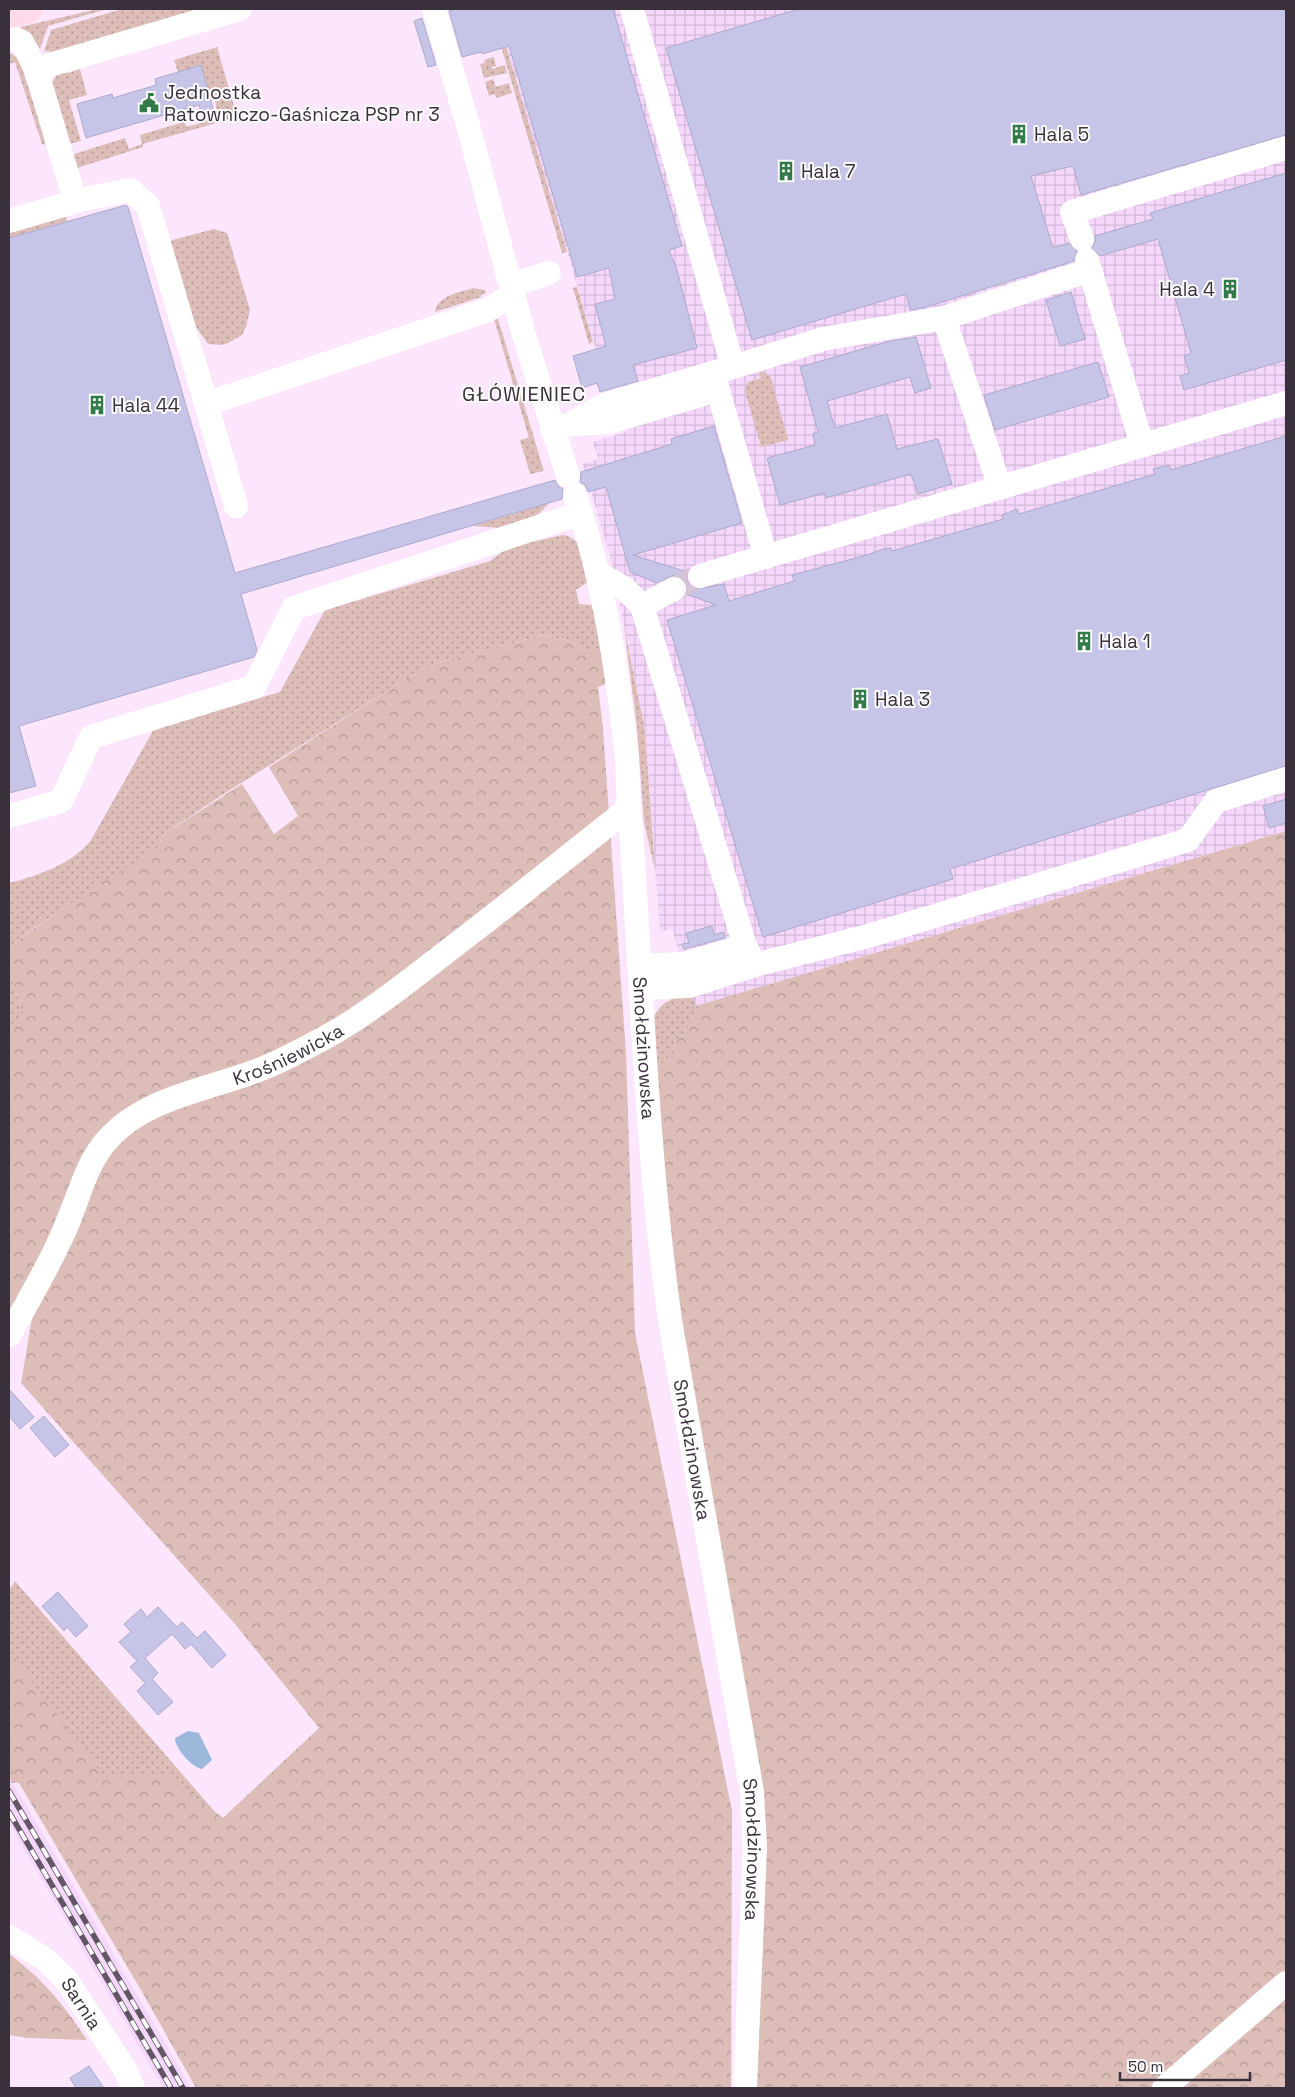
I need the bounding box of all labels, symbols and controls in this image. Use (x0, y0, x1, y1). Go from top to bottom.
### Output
place label: Jednostka Ratowniczo-Gaśnicza PSP nr 3 (164, 80, 440, 127)
public building icon: Jednostka Ratowniczo-Gaśnicza PSP nr 3 (138, 92, 160, 114)
place label: Hala 5 (1034, 122, 1089, 147)
building icon: Hala 5 (1008, 123, 1030, 145)
place label: Hala 7 (801, 159, 856, 184)
building icon: Hala 7 (775, 160, 797, 182)
place label: Hala 4 (1159, 277, 1215, 302)
building icon: Hala 4 (1219, 278, 1241, 300)
district label: GŁÓWIENIEC (462, 381, 586, 407)
place label: Hala 44 (112, 393, 180, 418)
building icon: Hala 44 (86, 394, 108, 416)
place label: Hala 1 (1099, 629, 1151, 654)
building icon: Hala 1 (1073, 630, 1095, 652)
place label: Hala 3 (875, 687, 930, 712)
building icon: Hala 3 (849, 688, 871, 710)
street label: Smołdzinowska (627, 976, 662, 1120)
street label: Krośniewicka (229, 1017, 348, 1091)
street label: Smołdzinowska (668, 1377, 717, 1522)
street label: Smołdzinowska (737, 1776, 767, 1921)
street label: Sarnia (56, 1973, 108, 2034)
scale bar (1120, 2050, 1250, 2082)
text: 50 m (1128, 2057, 1163, 2076)

